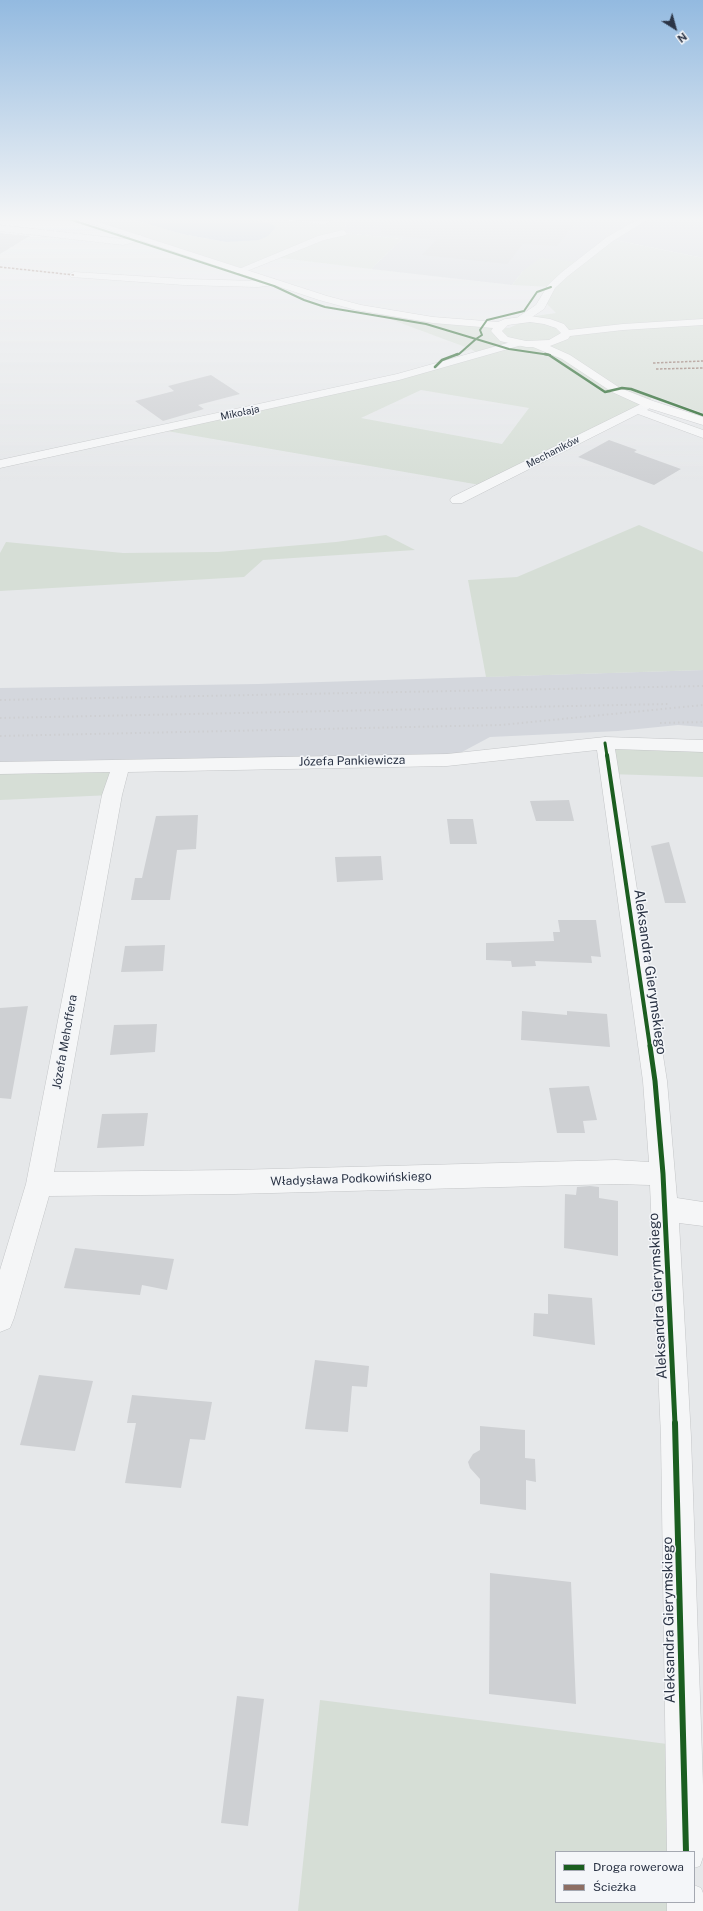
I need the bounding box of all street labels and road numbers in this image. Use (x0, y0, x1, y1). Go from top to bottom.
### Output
street label: Mikołaja (219, 403, 261, 423)
street label: Mechaników (524, 433, 582, 471)
street label: Józefa Pankiewicza (299, 753, 405, 769)
street label: Aleksandra Gierymskiego (630, 888, 670, 1056)
street label: Józefa Mehoffera (50, 994, 80, 1090)
street label: Władysława Podkowińskiego (270, 1169, 432, 1189)
street label: Aleksandra Gierymskiego (645, 1212, 671, 1380)
street label: Aleksandra Gierymskiego (659, 1537, 679, 1703)

